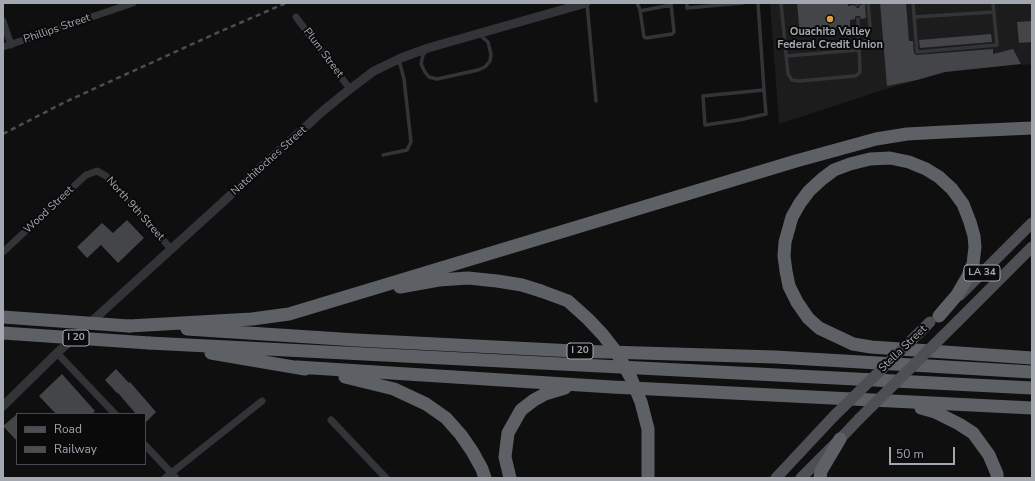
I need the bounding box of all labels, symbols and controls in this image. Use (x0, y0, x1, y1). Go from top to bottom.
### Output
street label: Phillips Street (22, 11, 92, 47)
marker: Ouachita Valley Federal Credit Union (825, 14, 835, 24)
place label: Ouachita Valley Federal Credit Union (777, 25, 883, 51)
street label: Plum Street (300, 26, 346, 80)
street label: Natchitoches Street (229, 124, 309, 198)
street label: North 9th Street (103, 175, 167, 243)
street label: Wood Street (21, 184, 77, 236)
road number: LA 34 (964, 265, 1000, 281)
street label: Stella Street (876, 323, 930, 375)
road number: I 20 (63, 330, 89, 346)
road number: I 20 (567, 343, 593, 359)
legend (16, 413, 146, 465)
text: Road (54, 421, 82, 437)
scale bar (891, 439, 957, 465)
text: Railway (54, 441, 97, 457)
text: 50 m (896, 446, 924, 462)

